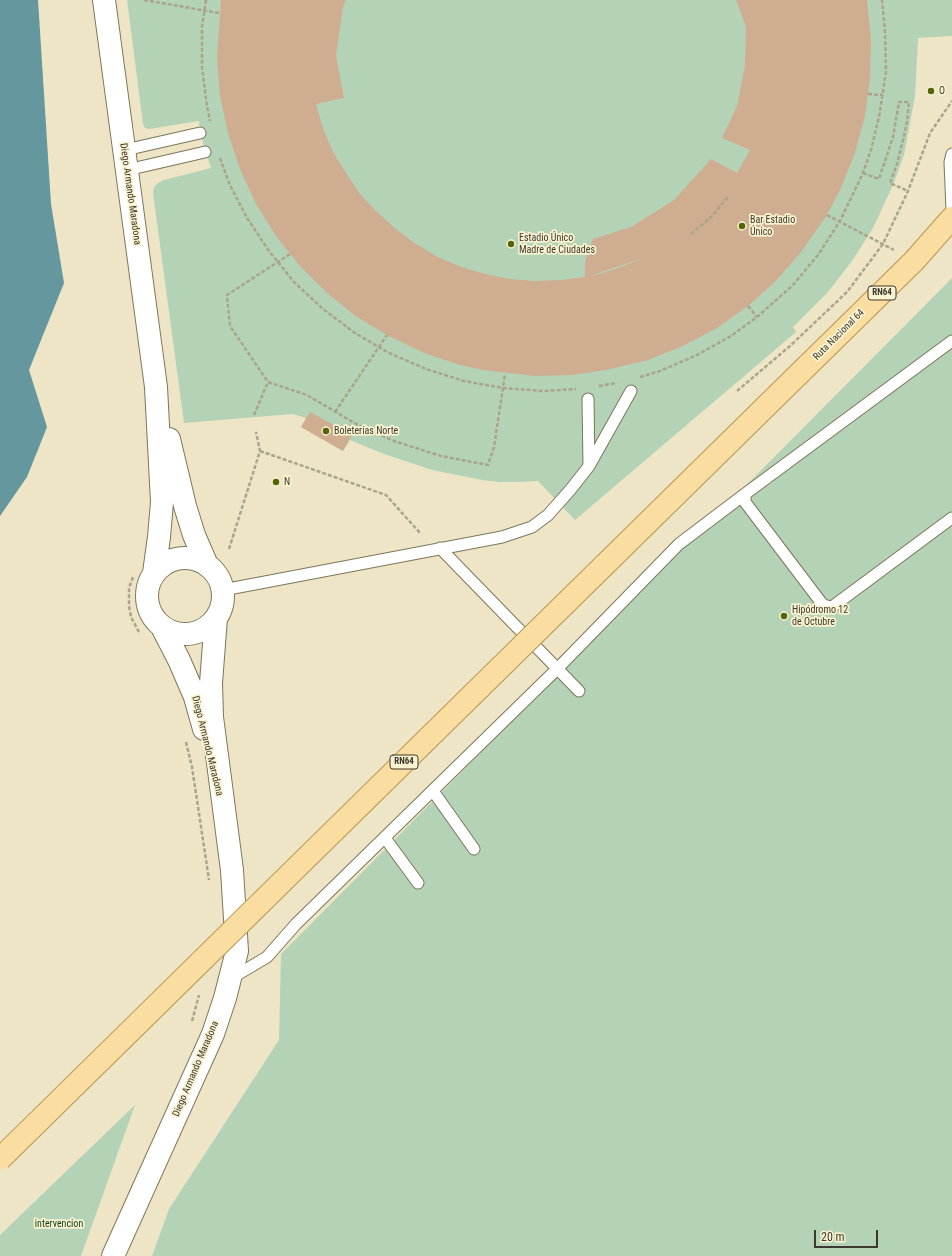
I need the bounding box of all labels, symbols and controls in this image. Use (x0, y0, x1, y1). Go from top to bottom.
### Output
place label: O (939, 85, 945, 97)
marker: O (926, 86, 936, 96)
street label: Diego Armando Maradona (117, 142, 143, 246)
place label: Bar Estadio Único (750, 214, 795, 238)
marker: Bar Estadio Único (737, 221, 747, 231)
place label: Estadio Único Madre de Ciudades (519, 232, 595, 256)
marker: Estadio Único Madre de Ciudades (506, 239, 516, 249)
road number: RN64 (868, 286, 896, 300)
street label: Ruta Nacional 64 (811, 307, 867, 363)
place label: Boleterías Norte (334, 425, 398, 437)
marker: Boleterías Norte (321, 426, 331, 436)
place label: N (284, 476, 290, 488)
marker: N (271, 477, 281, 487)
place label: Hipódromo 12 de Octubre (792, 604, 848, 628)
marker: Hipódromo 12 de Octubre (779, 611, 789, 621)
street label: Diego Armando Maradona (189, 695, 225, 797)
road number: RN64 (390, 755, 418, 769)
street label: Diego Armando Maradona (170, 1019, 222, 1119)
park label: intervencion (35, 1218, 83, 1230)
scale bar (816, 1222, 880, 1248)
text: 20 m (821, 1230, 845, 1244)

